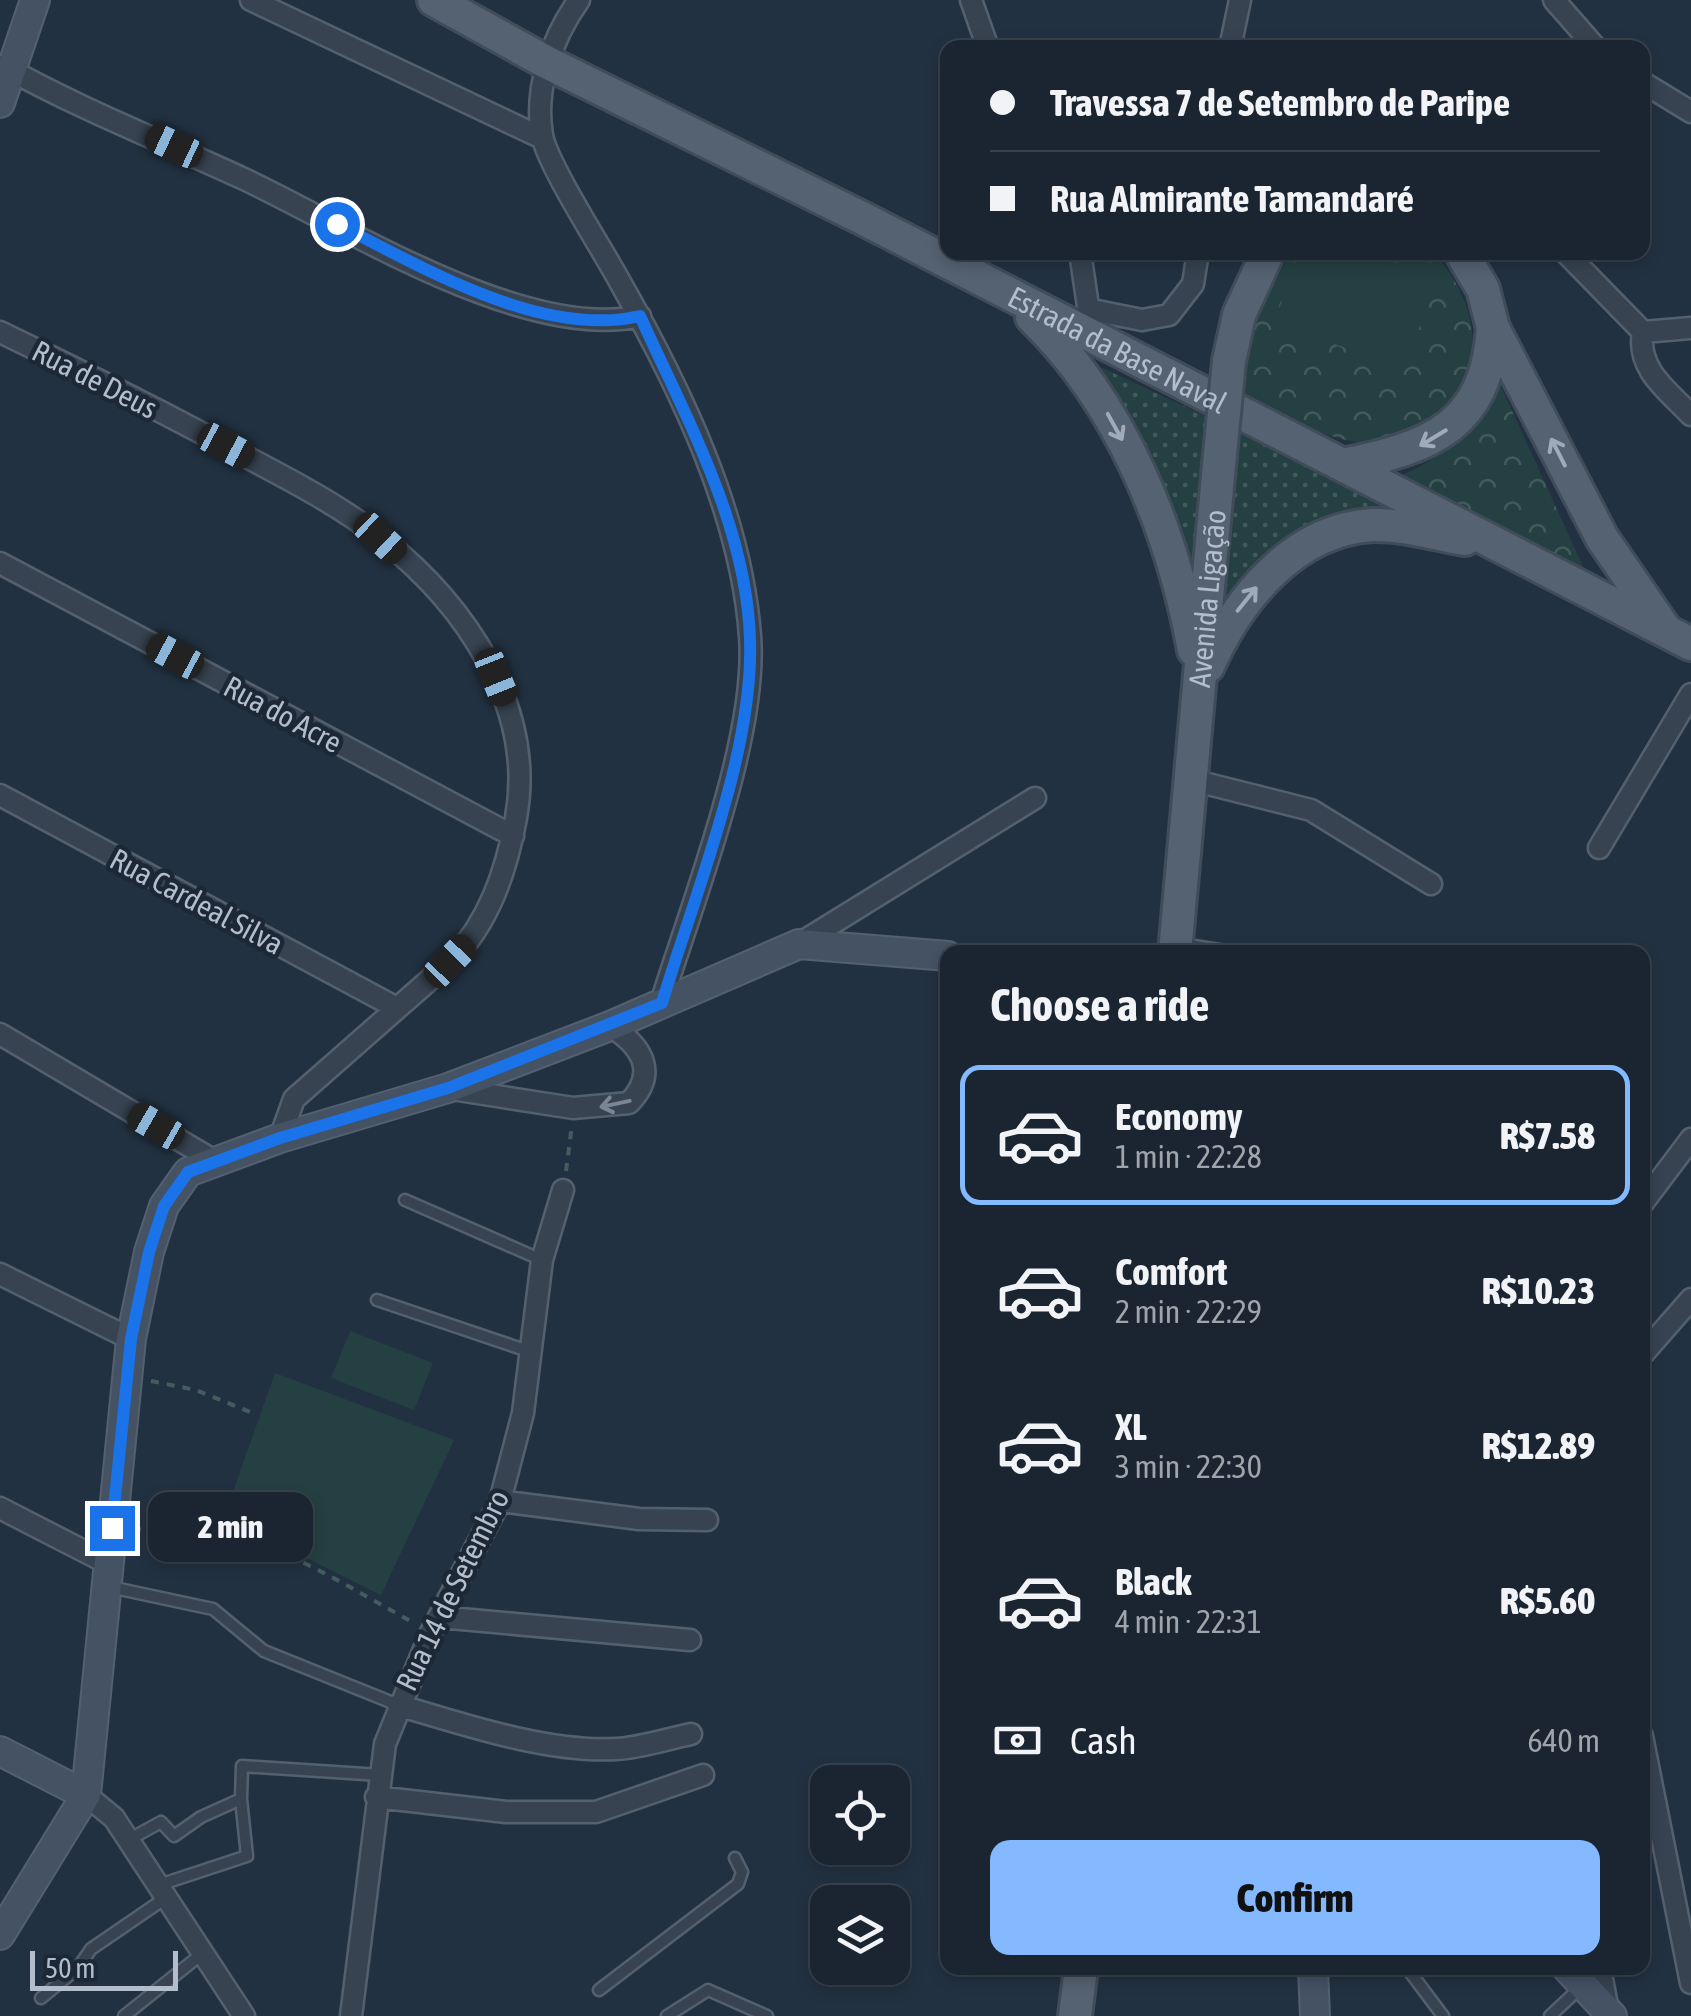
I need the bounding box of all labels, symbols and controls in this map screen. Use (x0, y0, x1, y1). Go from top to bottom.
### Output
text: Travessa 7 de Setembro de Paripe (1050, 81, 1510, 124)
car (140, 120, 208, 172)
text: Rua Almirante Tamandaré (1050, 177, 1414, 220)
route start (315, 202, 360, 247)
street label: Estrada da Base Naval (1003, 279, 1233, 420)
street label: Rua de Deus (27, 333, 163, 425)
one-way arrow (1106, 411, 1126, 441)
car (192, 419, 260, 473)
one-way arrow (1419, 428, 1448, 448)
one-way arrow (1547, 437, 1567, 467)
car (348, 507, 412, 569)
street label: Avenida Ligação (1182, 508, 1232, 689)
one-way arrow (1236, 586, 1258, 612)
car (141, 629, 209, 683)
car (471, 644, 521, 710)
street label: Rua do Acre (218, 669, 348, 759)
street label: Rua Cardeal Silva (105, 841, 289, 961)
car (418, 929, 482, 993)
text: Choose a ride (990, 979, 1209, 1031)
icon: car (995, 1090, 1085, 1180)
text: Economy (1115, 1095, 1242, 1138)
one-way arrow (600, 1096, 632, 1115)
car (123, 1098, 189, 1154)
text: R$7.58 (1500, 1114, 1595, 1157)
text: 1 min · 22:28 (1115, 1138, 1262, 1175)
icon: car (995, 1245, 1085, 1335)
text: Comfort (1115, 1250, 1227, 1293)
text: R$10.23 (1482, 1269, 1595, 1312)
text: 2 min · 22:29 (1115, 1293, 1262, 1330)
icon: car (995, 1400, 1085, 1490)
text: XL (1115, 1405, 1147, 1448)
text: R$12.89 (1482, 1424, 1595, 1467)
text: 3 min · 22:30 (1115, 1448, 1262, 1485)
street label: Rua 14 de Setembro (389, 1484, 515, 1696)
callout: 2 min (147, 1493, 312, 1563)
route end (90, 1506, 135, 1551)
text: 2 min (198, 1508, 263, 1545)
icon: car (995, 1555, 1085, 1645)
text: Black (1115, 1560, 1192, 1603)
text: R$5.60 (1500, 1579, 1595, 1622)
text: 4 min · 22:31 (1115, 1603, 1262, 1640)
icon: cash (990, 1713, 1045, 1768)
text: Cash (1070, 1719, 1137, 1762)
text: 640 m (1527, 1722, 1600, 1759)
map controls (810, 1765, 910, 1985)
button: locate (810, 1765, 910, 1865)
button: Confirm (990, 1840, 1600, 1955)
button: layers (810, 1885, 910, 1985)
scale bar (30, 1946, 178, 1990)
text: 50 m (45, 1952, 95, 1984)

